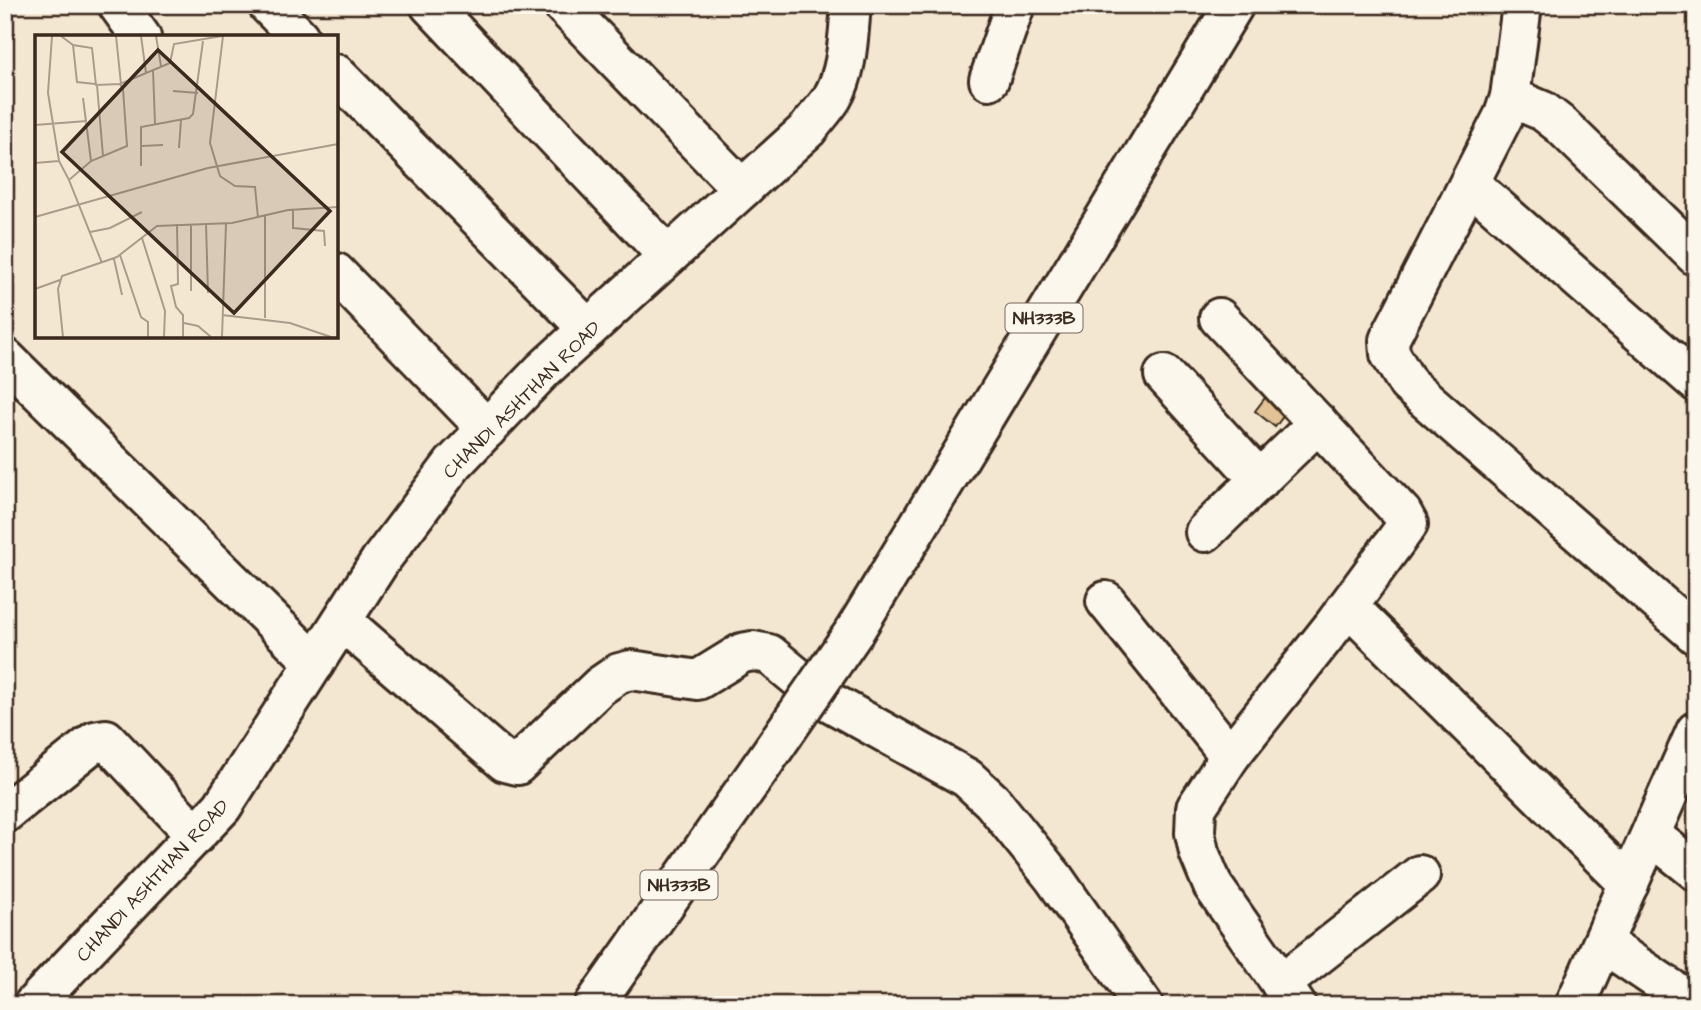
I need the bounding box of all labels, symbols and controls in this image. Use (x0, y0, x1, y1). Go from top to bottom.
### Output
inset map (35, 35, 338, 338)
road number: NH333B (1006, 304, 1082, 332)
street label: CHANDI ASHTHAN ROAD (437, 315, 607, 485)
street label: CHANDI ASHTHAN ROAD (70, 794, 236, 968)
road number: NH333B (640, 870, 718, 900)

